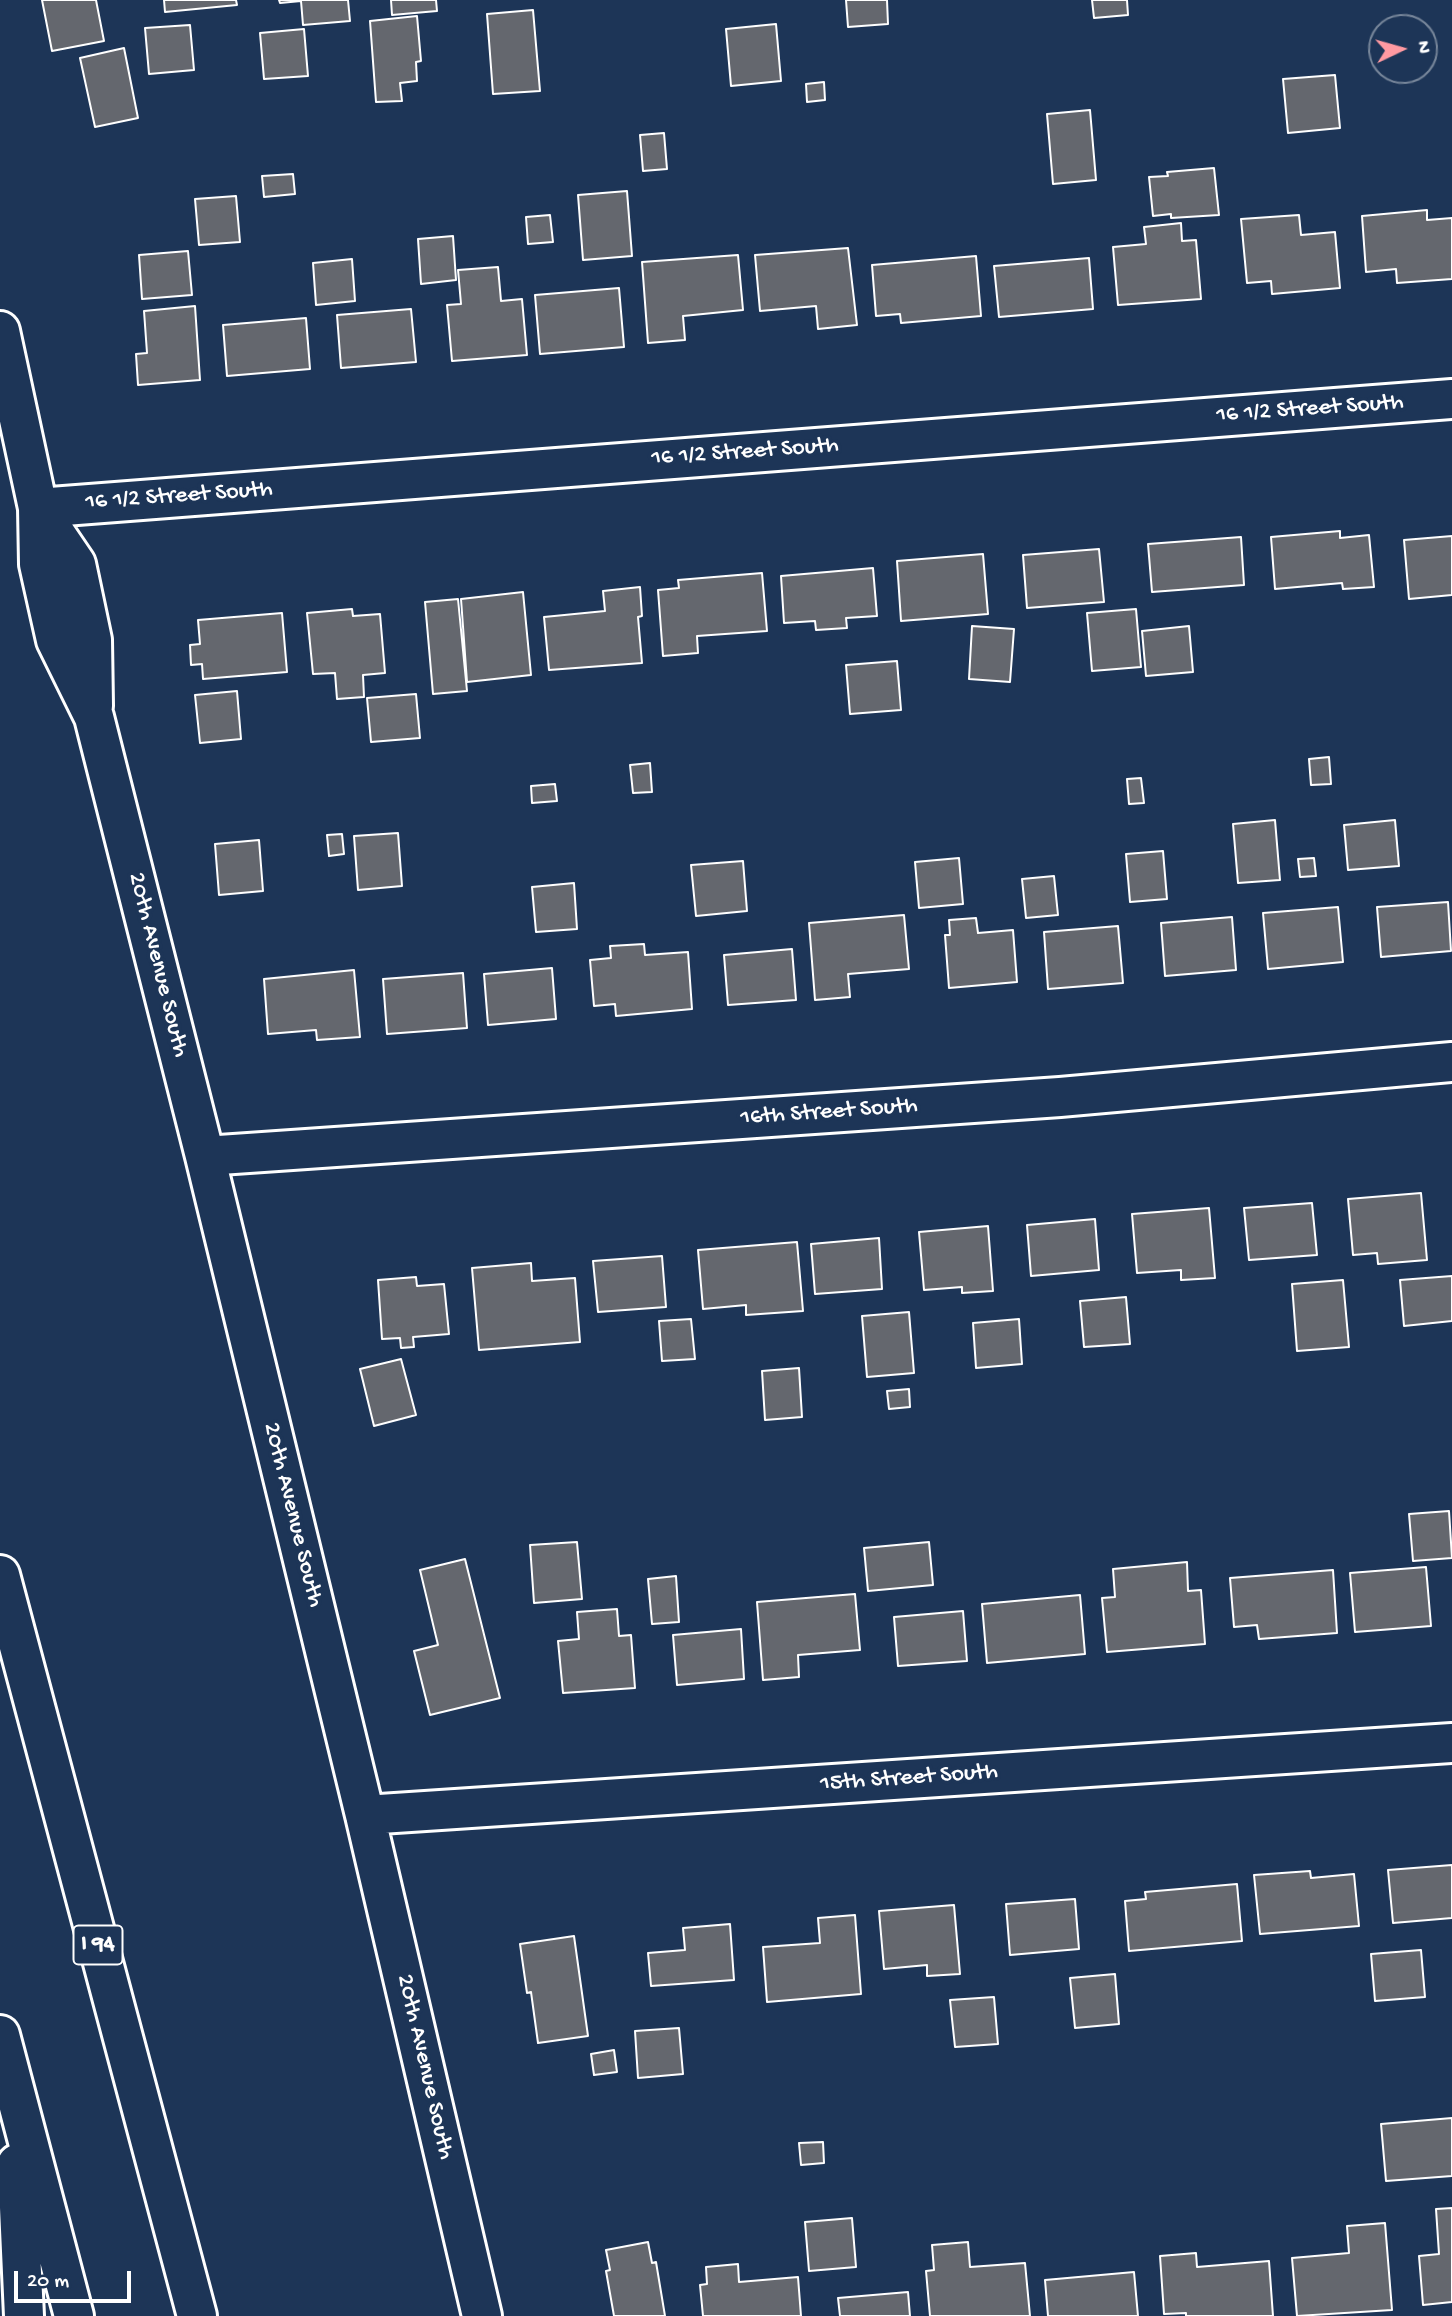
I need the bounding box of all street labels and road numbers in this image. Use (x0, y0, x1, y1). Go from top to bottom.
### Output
street label: 16 1/2 Street South (1215, 389, 1405, 431)
street label: 16 1/2 Street South (650, 432, 840, 474)
street label: 16 1/2 Street South (84, 476, 274, 518)
street label: 20th Avenue South (120, 870, 194, 1060)
street label: 16th Street South (739, 1092, 919, 1134)
street label: 20th Avenue South (255, 1420, 329, 1610)
street label: 15th Street South (819, 1758, 999, 1800)
road number: I 94 (74, 1926, 122, 1964)
street label: 20th Avenue South (389, 1972, 459, 2162)

